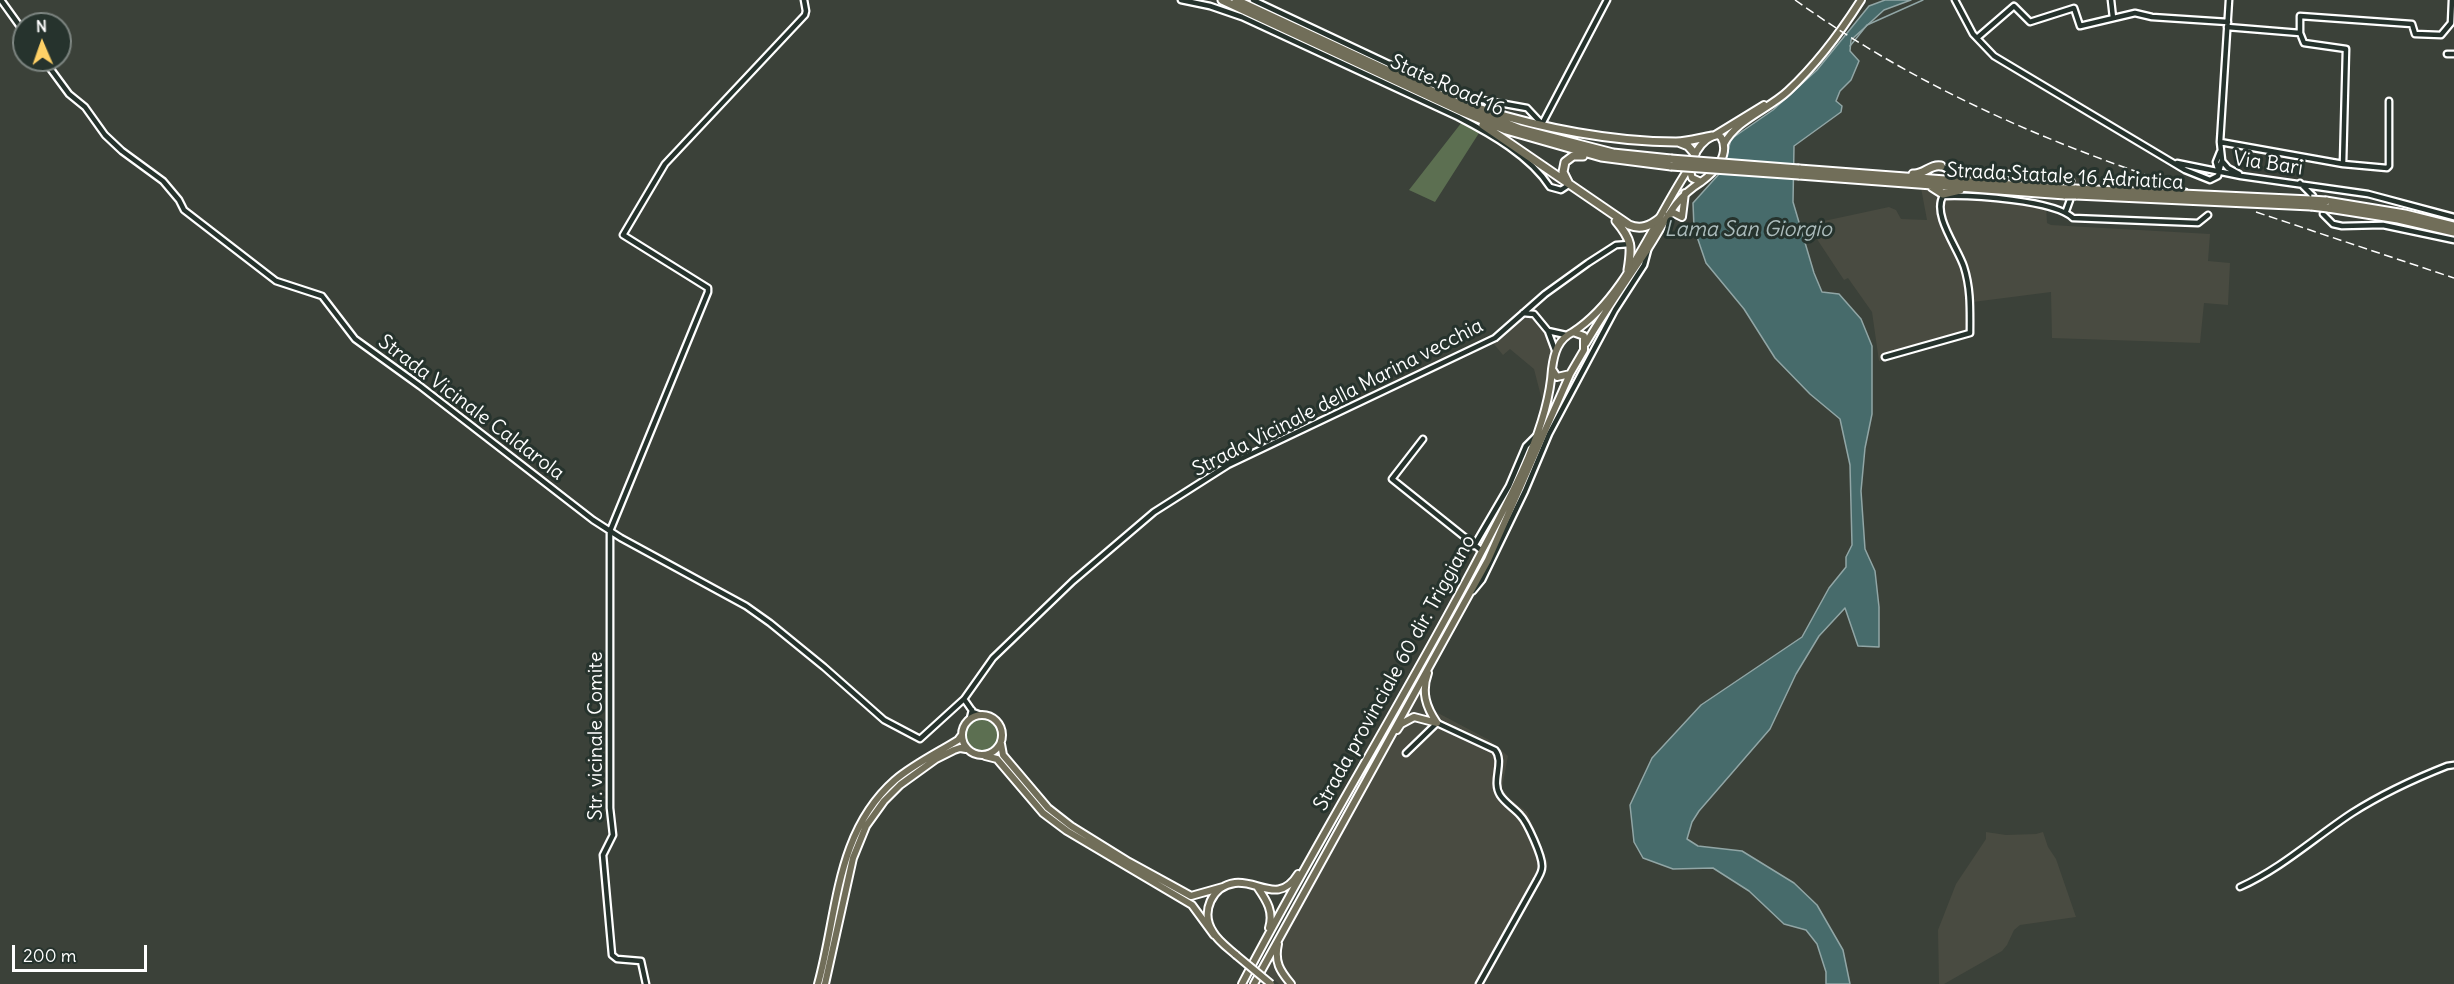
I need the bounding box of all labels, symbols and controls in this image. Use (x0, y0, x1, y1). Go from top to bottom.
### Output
north arrow (12, 12, 72, 72)
text: N (36, 16, 47, 36)
street label: State Road 16 (1386, 50, 1508, 122)
street label: Via Bari (2232, 147, 2304, 181)
street label: Strada Statale 16 Adriatica (1946, 159, 2184, 195)
water label: Lama San Giorgio (1664, 217, 1832, 243)
street label: Strada Vicinale della Marina vecchia (1189, 314, 1487, 482)
street label: Strada Vicinale Caldarola (373, 330, 569, 486)
street label: Strada provinciale 60 dir. Triggiano (1309, 531, 1481, 815)
street label: Str. vicinale Comite (584, 652, 608, 820)
scale bar (15, 933, 150, 971)
text: 200 m (23, 944, 77, 967)

